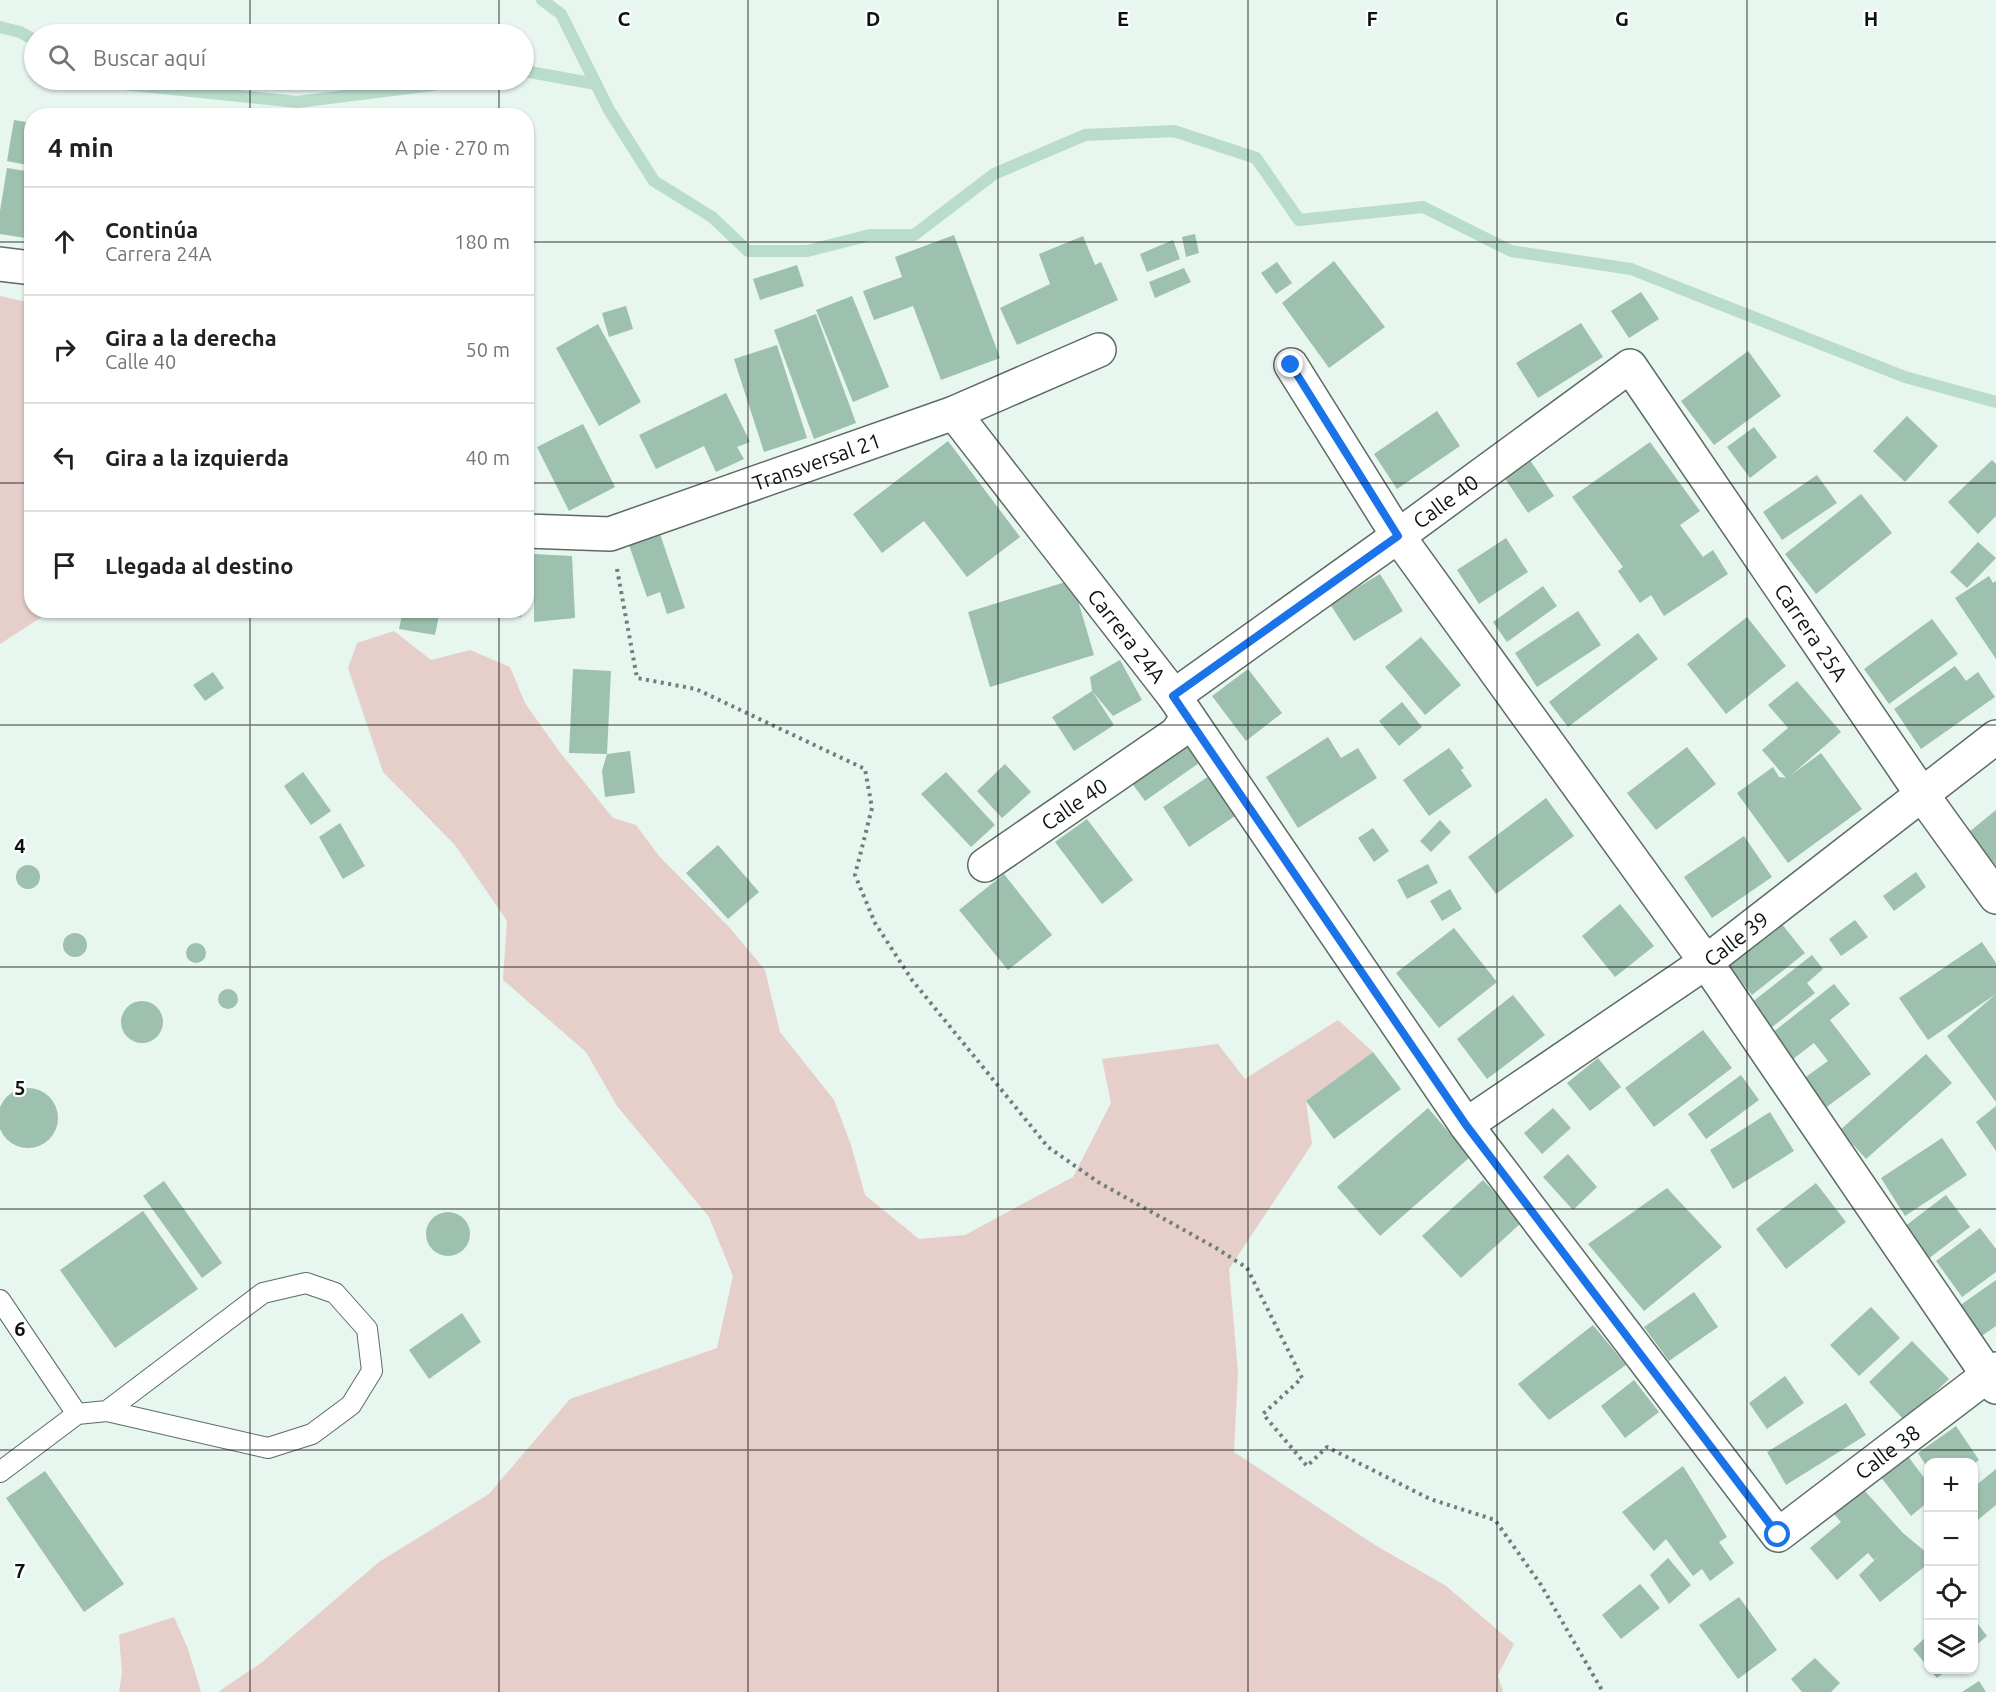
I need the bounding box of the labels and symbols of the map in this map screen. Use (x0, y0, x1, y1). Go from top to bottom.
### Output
text: C (618, 7, 631, 30)
text: D (866, 7, 880, 30)
text: E (1117, 7, 1129, 30)
text: F (1366, 7, 1378, 30)
text: G (1615, 7, 1629, 30)
text: H (1864, 7, 1878, 30)
route end (1277, 351, 1303, 377)
street label: Transversal 21 (749, 428, 884, 495)
street label: Calle 40 (1408, 469, 1483, 533)
street label: Carrera 25A (1770, 579, 1853, 686)
street label: Carrera 24A (1083, 584, 1171, 688)
street label: Calle 40 (1036, 773, 1112, 835)
text: 4 (14, 834, 26, 857)
street label: Calle 39 (1699, 906, 1773, 971)
text: 5 (14, 1076, 26, 1099)
text: 6 (14, 1317, 26, 1340)
street label: Calle 38 (1850, 1420, 1924, 1484)
route start (1764, 1521, 1790, 1547)
text: 7 (14, 1559, 26, 1582)

